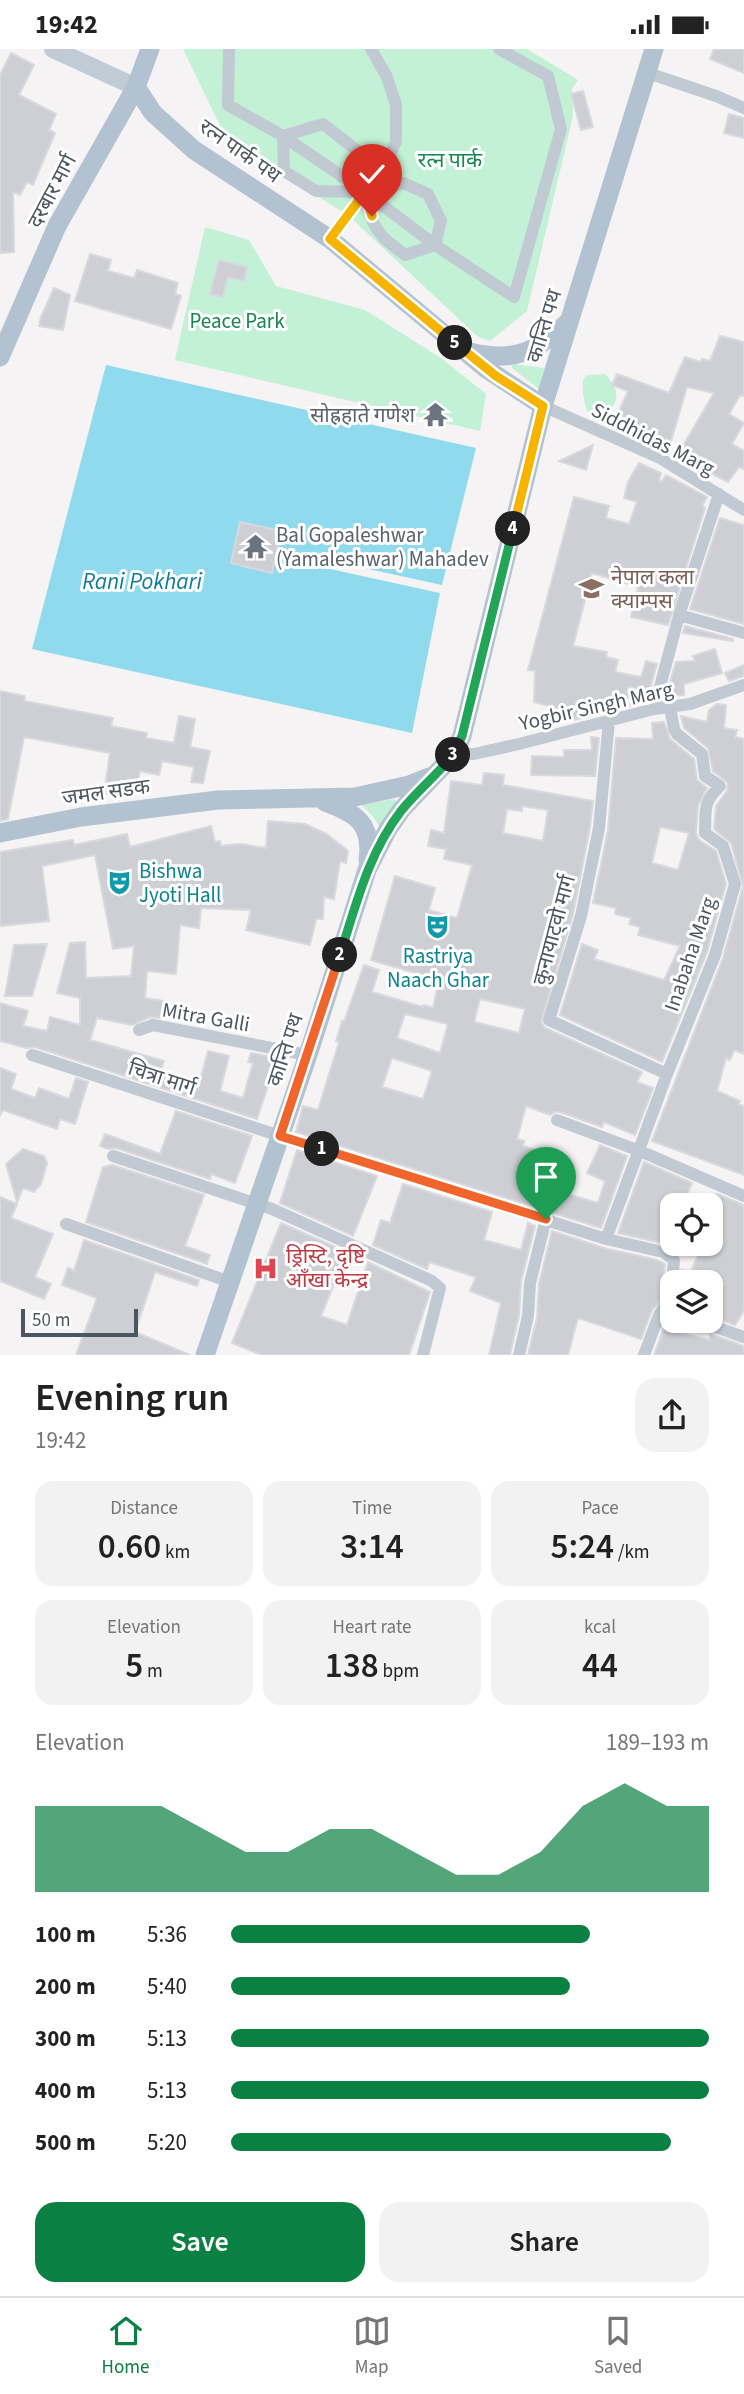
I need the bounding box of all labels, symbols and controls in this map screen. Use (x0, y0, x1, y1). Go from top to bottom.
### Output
text: 19:42 (35, 6, 98, 43)
street label: रत्न पार्क पथ (193, 112, 288, 191)
pin (342, 144, 402, 216)
park label: रत्न पार्क (418, 145, 483, 175)
street label: दरबार मार्ग (20, 148, 85, 233)
icon: check (353, 155, 391, 193)
street label: कान्ति पथ (519, 285, 569, 366)
park label: Peace Park (189, 306, 285, 336)
pin: 5 (438, 325, 472, 361)
text: 5 (449, 329, 460, 356)
street label: Siddhidas Marg (586, 395, 720, 483)
place label: सोह्रहाते गणेश (310, 400, 416, 430)
temple icon: सोह्रहाते गणेश (421, 401, 449, 429)
pin: 4 (496, 511, 530, 547)
text: 4 (507, 515, 518, 542)
place label: Bal Gopaleshwar (Yamaleshwar) Mahadev (276, 520, 489, 574)
temple icon: Bal Gopaleshwar (Yamaleshwar) Mahadev (242, 533, 270, 561)
place label: नेपाल कला क्याम्पस (611, 562, 695, 616)
water label: Rani Pokhari (82, 565, 202, 598)
school or university icon: नेपाल कला क्याम्पस (577, 575, 605, 603)
street label: Yogbir Singh Marg (515, 674, 676, 738)
pin: 3 (435, 737, 470, 773)
text: 3 (447, 741, 458, 768)
street label: जमल सडक (60, 771, 153, 813)
place label: Bishwa Jyoti Hall (139, 856, 221, 910)
theatre icon: Bishwa Jyoti Hall (105, 869, 133, 897)
street label: कुनायाट्वो मार्ग (525, 871, 583, 988)
street label: Inabaha Marg (656, 892, 724, 1015)
theatre icon: Rastriya Naach Ghar (424, 913, 452, 941)
pin: 2 (322, 937, 358, 972)
text: 2 (334, 941, 345, 968)
place label: Rastriya Naach Ghar (387, 941, 490, 995)
street label: Mitra Galli (160, 995, 252, 1039)
street label: कान्ति पथ (259, 1009, 311, 1090)
street label: चित्रा मार्ग (124, 1053, 201, 1103)
pin: 1 (304, 1131, 340, 1167)
text: 1 (316, 1135, 327, 1162)
pin (516, 1147, 576, 1219)
icon: arrive (527, 1158, 565, 1196)
map controls (660, 1193, 723, 1333)
button: locate (660, 1193, 723, 1256)
place label: ड्रिस्टि, दृष्टि आँखा केन्द्र (286, 1241, 369, 1295)
hospital icon: ड्रिस्टि, दृष्टि आँखा केन्द्र (252, 1254, 280, 1282)
button: layers (660, 1270, 723, 1333)
scale bar (21, 1305, 138, 1337)
text: 50 m (32, 1307, 70, 1334)
text: Evening run (35, 1371, 229, 1425)
button: share (635, 1378, 709, 1452)
text: 19:42 (35, 1424, 86, 1457)
text: Distance (110, 1495, 178, 1522)
text: Time (352, 1495, 392, 1522)
text: Pace (581, 1495, 619, 1522)
text: 0.60 (98, 1522, 161, 1572)
text: 3:14 (340, 1522, 404, 1572)
text: 5:24 (550, 1522, 614, 1572)
text: km (161, 1539, 190, 1566)
text: /km (614, 1539, 650, 1566)
text: Elevation (107, 1614, 181, 1641)
text: Heart rate (333, 1614, 412, 1641)
text: kcal (584, 1614, 616, 1641)
text: 5 (125, 1641, 143, 1691)
text: 138 (325, 1641, 379, 1691)
text: 44 (582, 1641, 618, 1691)
text: m (143, 1658, 163, 1685)
text: bpm (379, 1658, 419, 1685)
text: Elevation (35, 1726, 125, 1759)
text: 189–193 m (606, 1726, 709, 1759)
text: 100 m (35, 1918, 96, 1951)
text: 5:36 (147, 1918, 187, 1951)
text: 200 m (35, 1970, 96, 2003)
text: 5:40 (147, 1970, 187, 2003)
text: 300 m (35, 2022, 96, 2055)
text: 5:13 (147, 2022, 187, 2055)
text: 400 m (35, 2074, 96, 2107)
text: 5:13 (147, 2074, 187, 2107)
text: 500 m (35, 2126, 96, 2159)
text: 5:20 (147, 2126, 187, 2159)
button: Save (35, 2202, 365, 2282)
button: Share (379, 2202, 709, 2282)
tab: Home (102, 2312, 149, 2381)
tab: Map (353, 2312, 391, 2381)
tab: Saved (594, 2312, 642, 2381)

